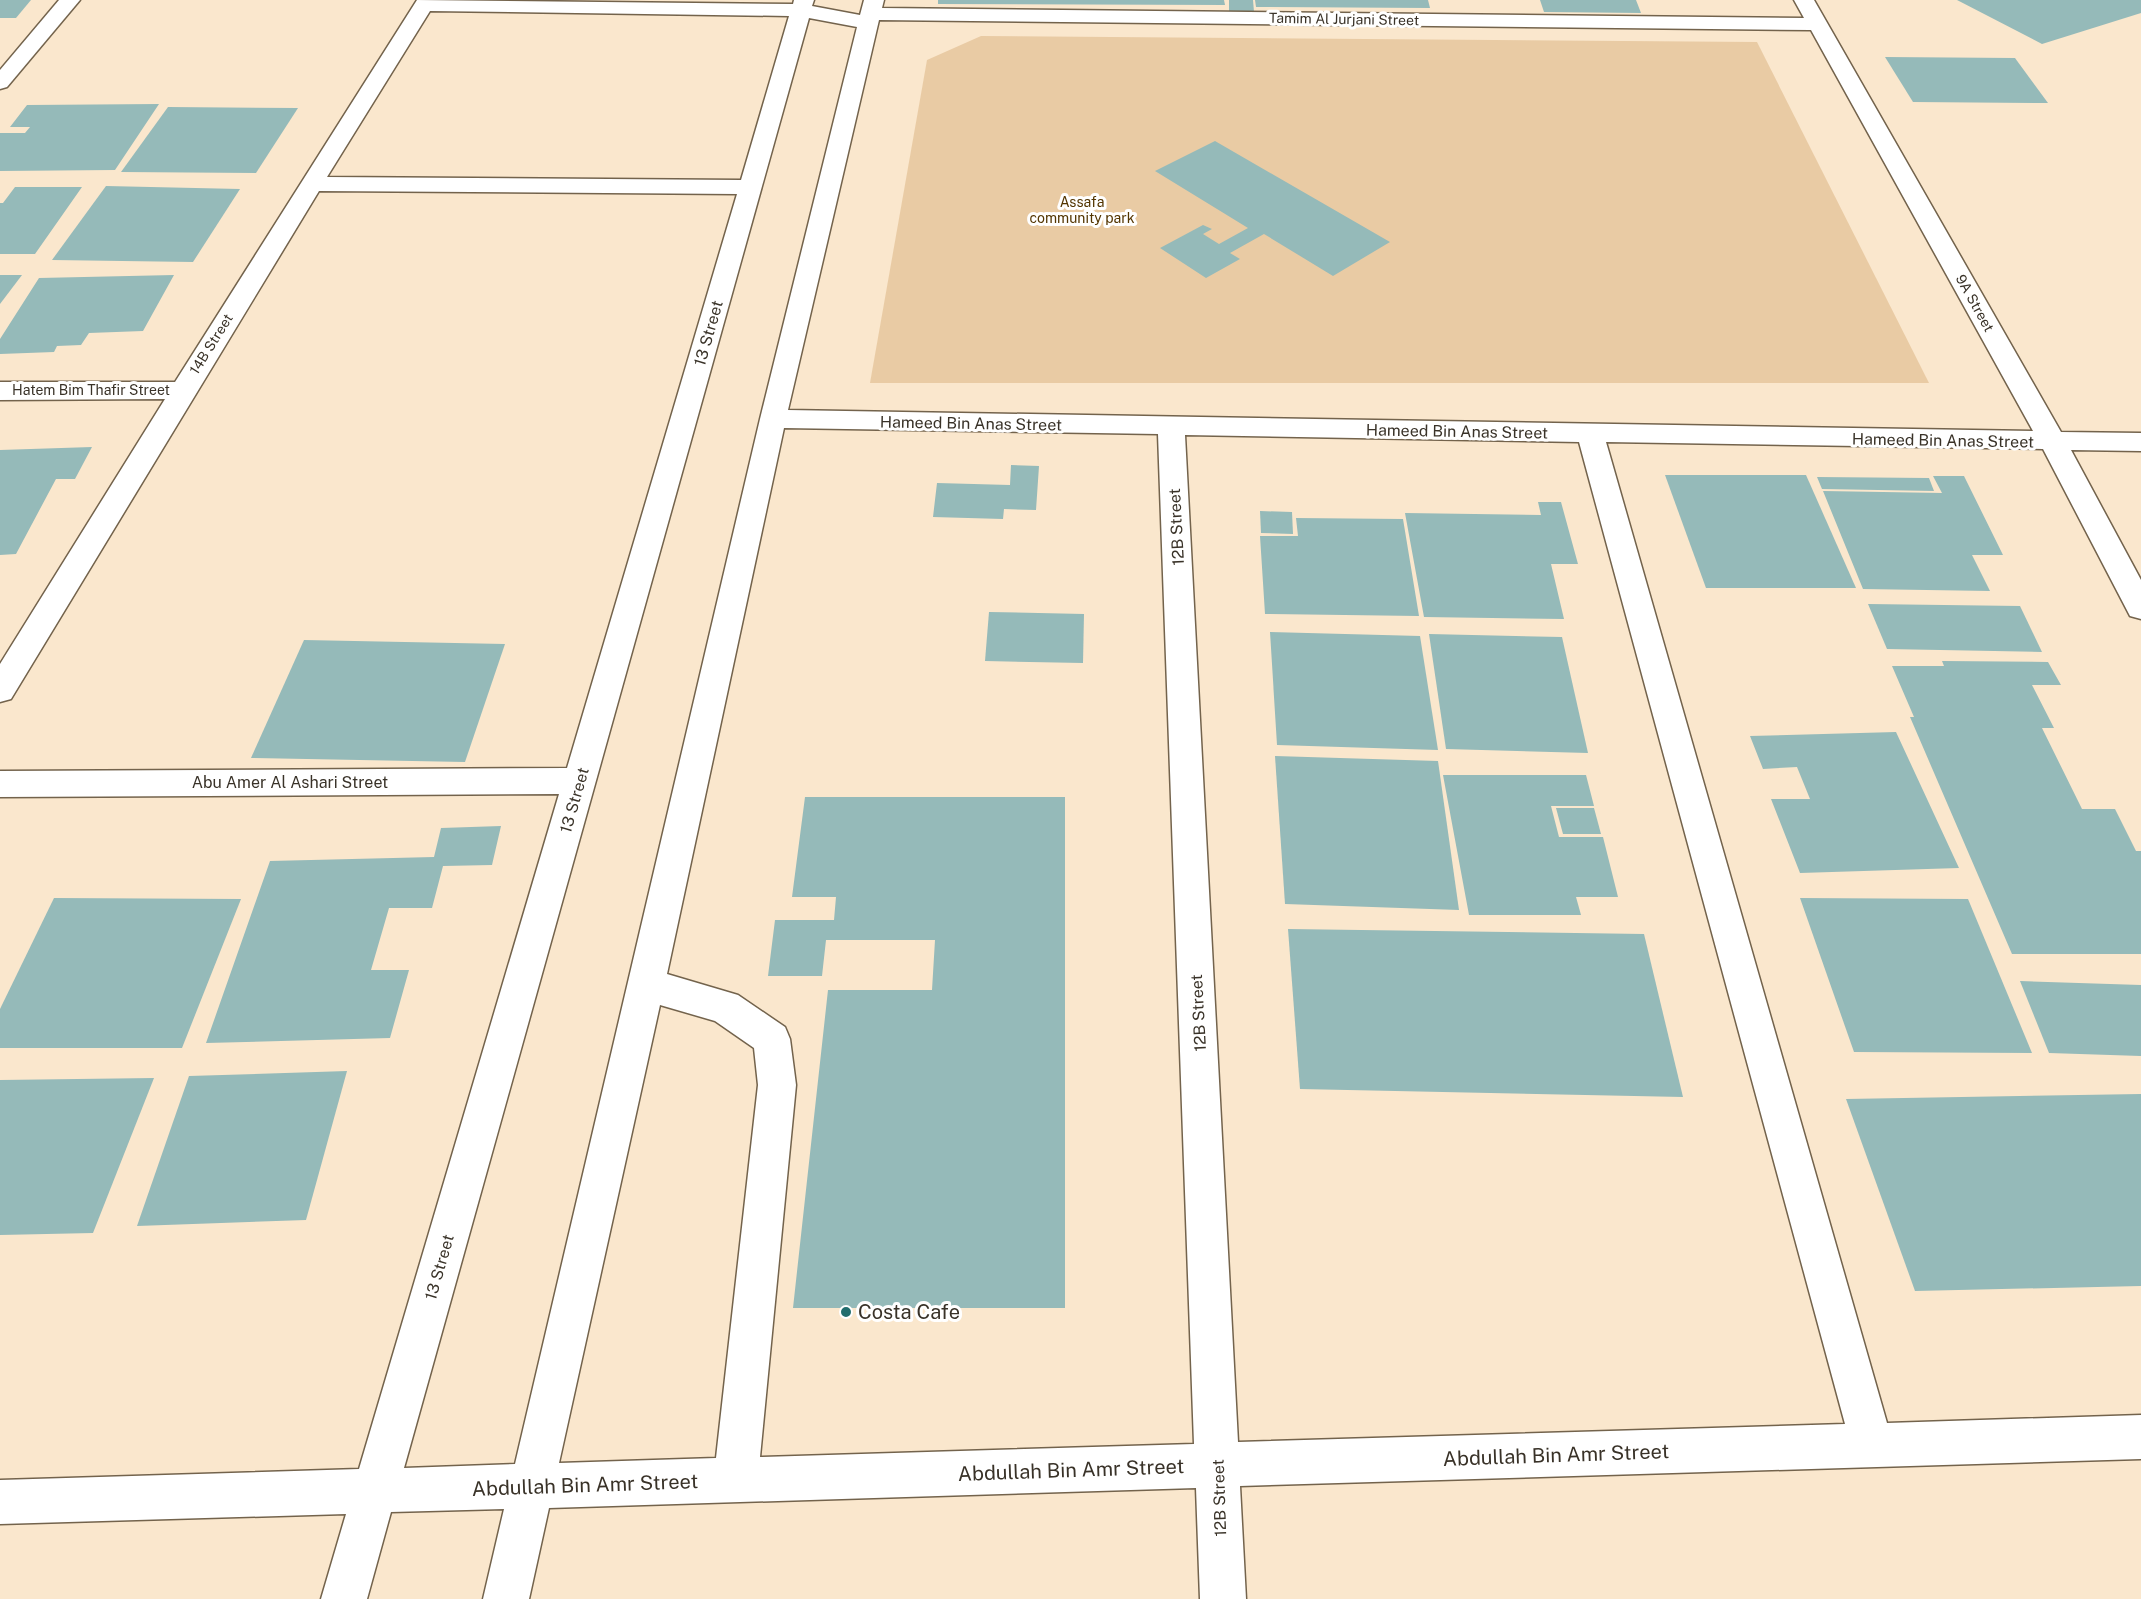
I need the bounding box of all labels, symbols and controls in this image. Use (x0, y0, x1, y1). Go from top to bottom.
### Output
street label: Tamim Al Jurjani Street (1269, 10, 1419, 28)
park label: Assafa community park (1029, 194, 1135, 226)
street label: 9A Street (1953, 272, 1997, 334)
street label: 13 Street (690, 298, 727, 368)
street label: 14B Street (186, 311, 236, 377)
street label: Hatem Bim Thafir Street (12, 382, 170, 398)
street label: Hameed Bin Anas Street (880, 412, 1062, 435)
street label: Hameed Bin Anas Street (1366, 420, 1548, 443)
street label: Hameed Bin Anas Street (1852, 429, 2034, 452)
street label: 12B Street (1165, 488, 1188, 566)
street label: 13 Street (556, 765, 593, 835)
street label: Abu Amer Al Ashari Street (192, 773, 388, 792)
street label: 12B Street (1187, 974, 1210, 1052)
street label: 13 Street (421, 1232, 458, 1302)
place label: Costa Cafe (858, 1300, 960, 1324)
marker: Costa Cafe (839, 1305, 853, 1319)
street label: Abdullah Bin Amr Street (1442, 1439, 1670, 1471)
street label: Abdullah Bin Amr Street (957, 1454, 1185, 1486)
street label: 12B Street (1209, 1459, 1230, 1537)
street label: Abdullah Bin Amr Street (471, 1469, 699, 1501)

